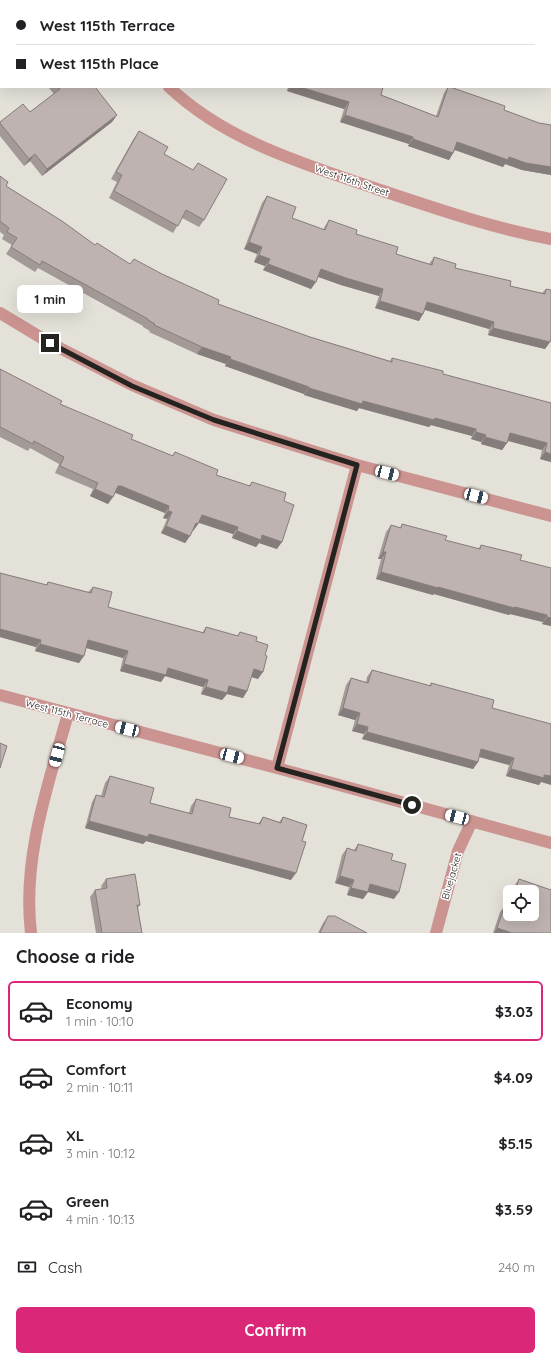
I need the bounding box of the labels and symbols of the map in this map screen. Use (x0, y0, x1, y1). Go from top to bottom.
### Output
street label: West 116th Street (313, 162, 391, 199)
callout: 1 min (17, 285, 83, 313)
route end (41, 334, 59, 352)
car (374, 464, 400, 482)
car (463, 487, 489, 505)
street label: West 115th Terrace (24, 696, 110, 731)
car (114, 720, 140, 738)
car (48, 742, 66, 768)
car (219, 747, 245, 765)
route start (403, 796, 421, 814)
car (444, 808, 470, 826)
street label: Bluejacket (439, 851, 465, 901)

